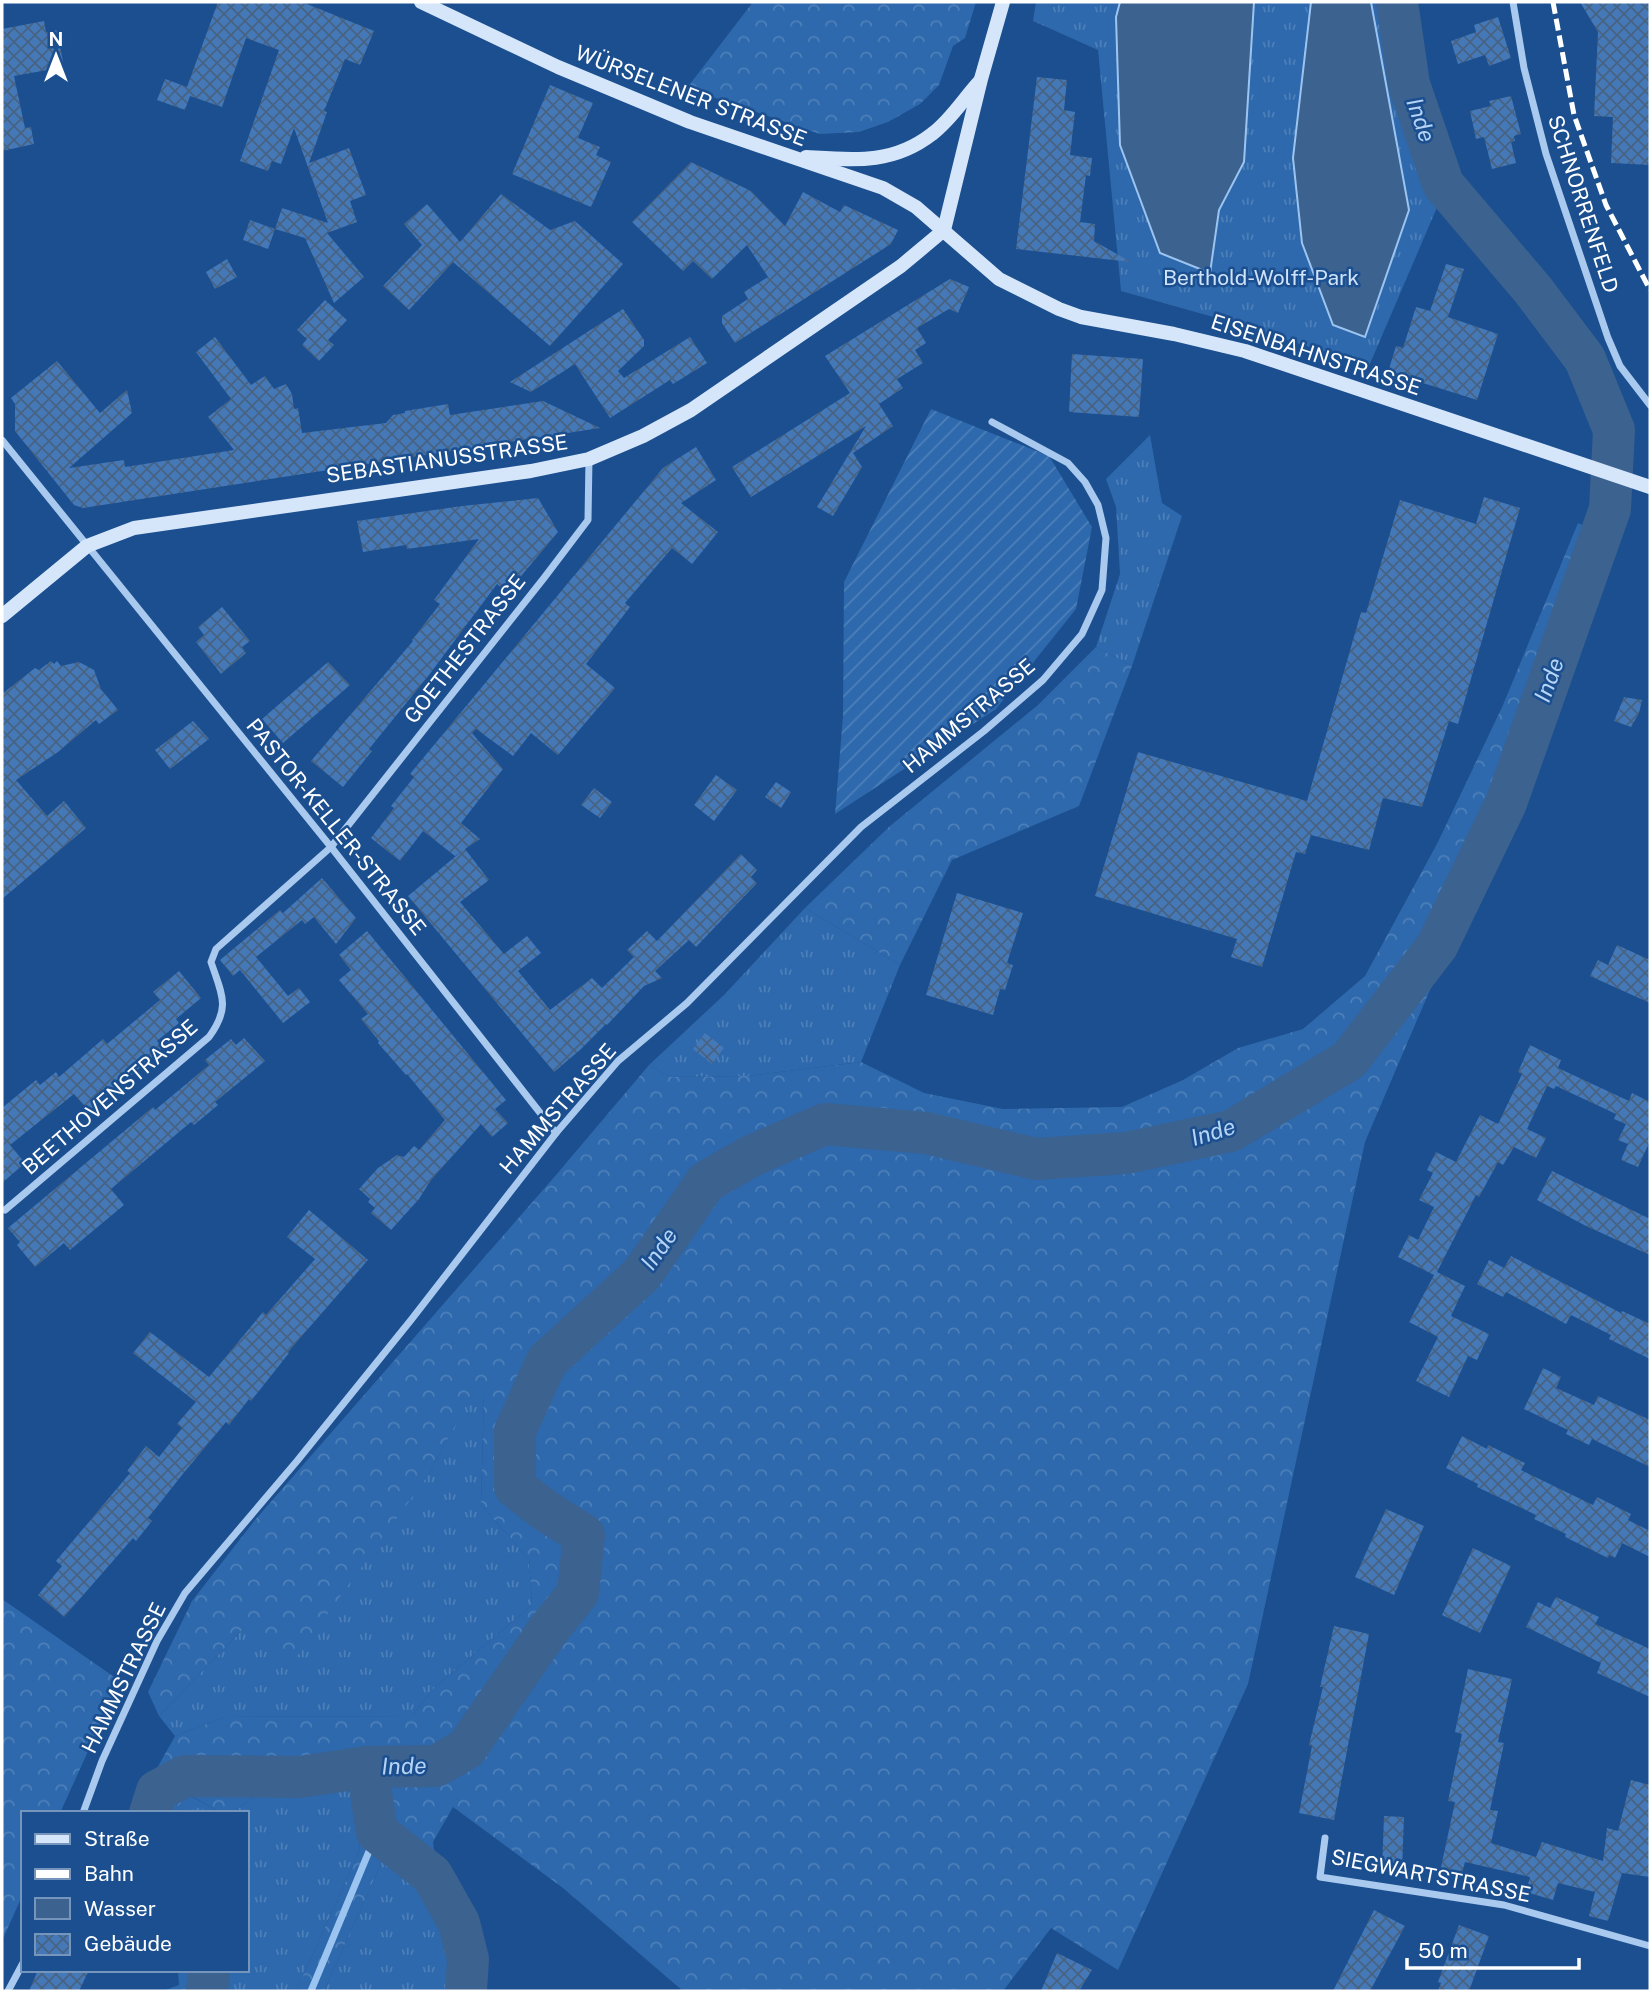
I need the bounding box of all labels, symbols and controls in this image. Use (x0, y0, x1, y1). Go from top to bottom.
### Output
north arrow (21, 21, 91, 91)
text: N (49, 28, 63, 50)
street label: WÜRSELENER STRASSE (572, 40, 810, 151)
water label: Inde (1401, 94, 1442, 146)
street label: SCHNORRENFELD (1543, 112, 1624, 296)
park label: Berthold-Wolff-Park (1163, 265, 1359, 290)
street label: EISENBAHNSTRASSE (1208, 309, 1424, 400)
street label: SEBASTIANUSSTRASSE (325, 429, 569, 488)
street label: GOETHESTRASSE (399, 569, 531, 728)
street label: HAMMSTRASSE (898, 653, 1040, 778)
water label: Inde (1528, 654, 1569, 706)
street label: PASTOR-KELLER-STRASSE (241, 713, 432, 940)
street label: BEETHOVENSTRASSE (17, 1014, 202, 1179)
street label: HAMMSTRASSE (494, 1038, 621, 1179)
water label: Inde (1187, 1112, 1238, 1151)
water label: Inde (635, 1222, 683, 1275)
street label: HAMMSTRASSE (76, 1598, 171, 1757)
water label: Inde (381, 1752, 427, 1779)
legend (21, 1811, 248, 1972)
text: Straße (84, 1826, 150, 1851)
street label: SIEGWARTSTRASSE (1329, 1844, 1533, 1907)
text: Bahn (84, 1861, 134, 1886)
text: Wasser (84, 1896, 156, 1921)
scale bar (1407, 1926, 1578, 1970)
text: Gebäude (84, 1931, 172, 1956)
text: 50 m (1418, 1938, 1468, 1963)

